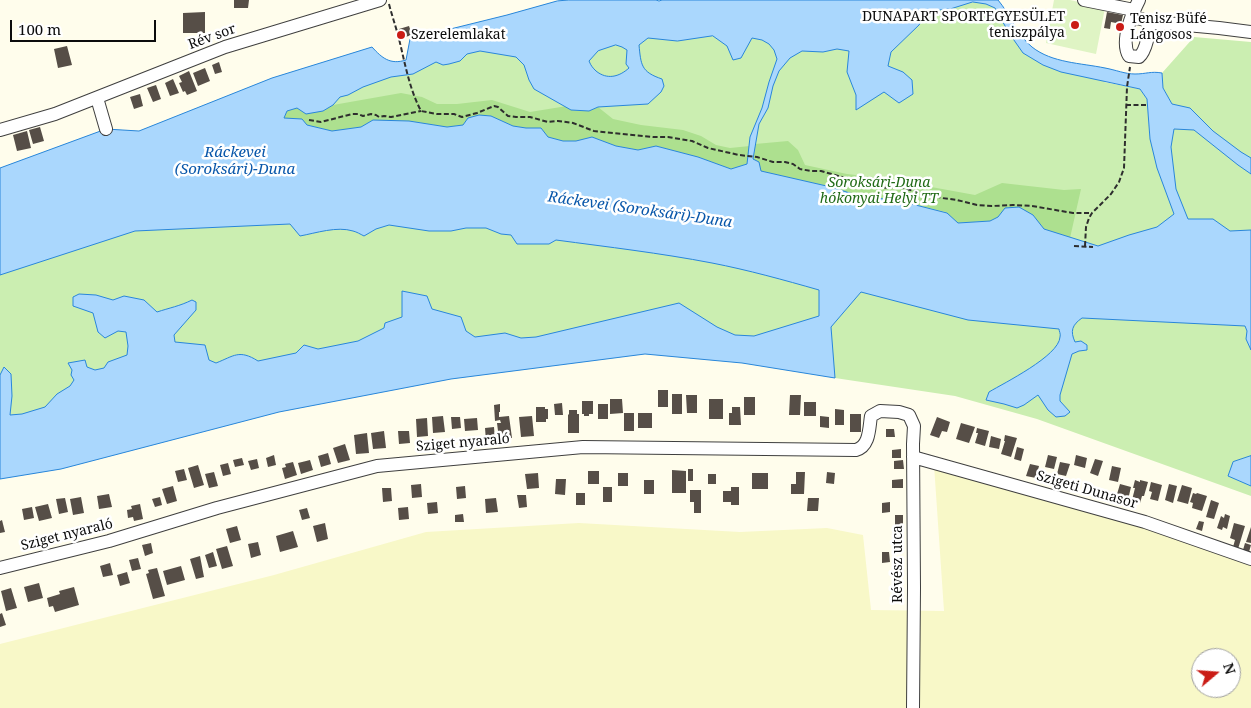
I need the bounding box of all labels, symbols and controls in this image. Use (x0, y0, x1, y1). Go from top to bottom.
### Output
place label: DUNAPART SPORTEGYESÜLET teniszpálya (862, 9, 1065, 41)
scale bar (12, 10, 159, 42)
place label: Tenisz Büfé Lángosos (1130, 11, 1207, 44)
text: 100 m (18, 19, 61, 39)
marker: DUNAPART SPORTEGYESÜLET teniszpálya (1069, 19, 1081, 31)
street label: Rév sor (186, 21, 238, 53)
marker: Tenisz Büfé Lángosos (1114, 21, 1126, 33)
place label: Szerelemlakat (411, 27, 506, 43)
marker: Szerelemlakat (395, 29, 407, 41)
water label: Ráckevei (Soroksári)-Duna (175, 144, 295, 179)
park label: Soroksári-Duna hókonyai Helyi TT (820, 175, 938, 208)
water label: Ráckevei (Soroksári)-Duna (547, 188, 733, 232)
street label: Sziget nyaraló (415, 431, 511, 455)
street label: Szigeti Dunasor (1035, 468, 1139, 512)
street label: Sziget nyaraló (19, 515, 115, 555)
street label: Révész utca (890, 525, 906, 603)
north arrow (1191, 648, 1241, 698)
text: N (1219, 660, 1241, 677)

